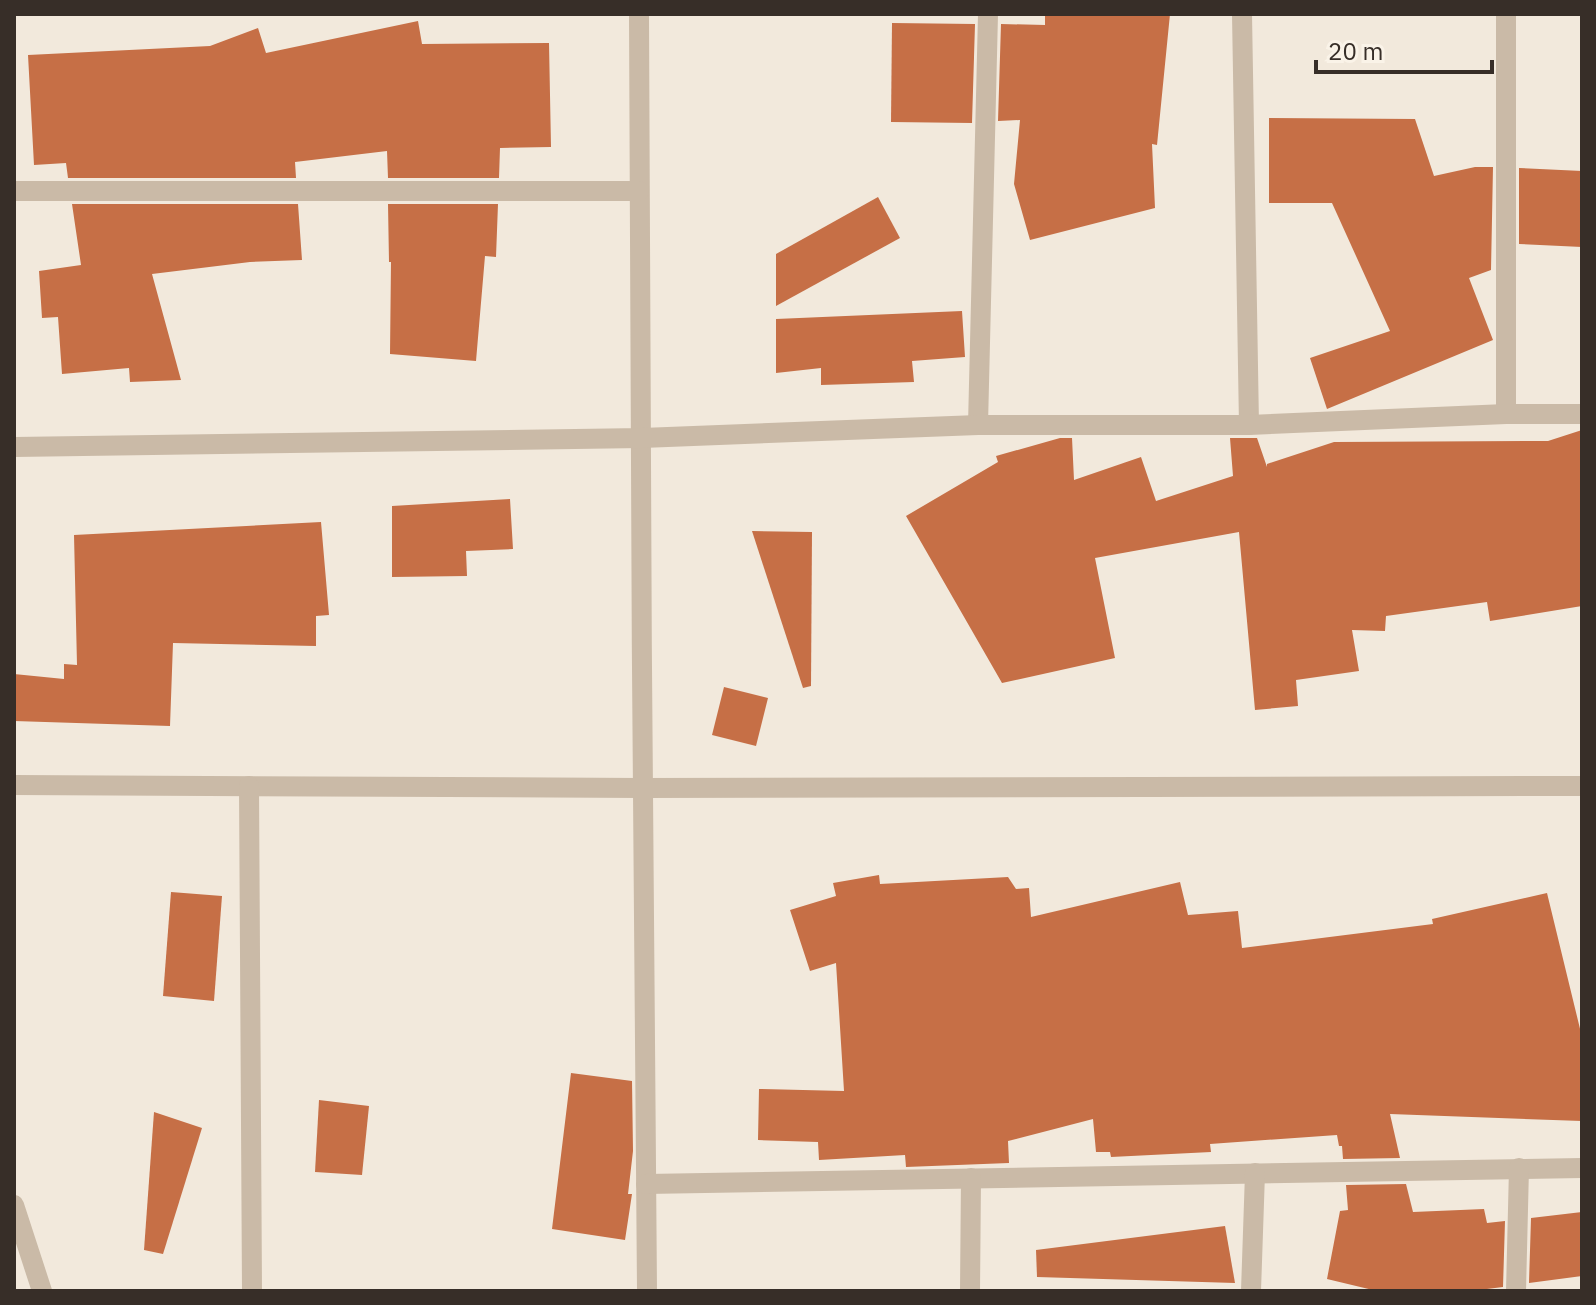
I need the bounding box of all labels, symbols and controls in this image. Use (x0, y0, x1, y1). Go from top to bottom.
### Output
scale bar (1316, 24, 1492, 74)
text: 20 m (1328, 35, 1383, 67)

